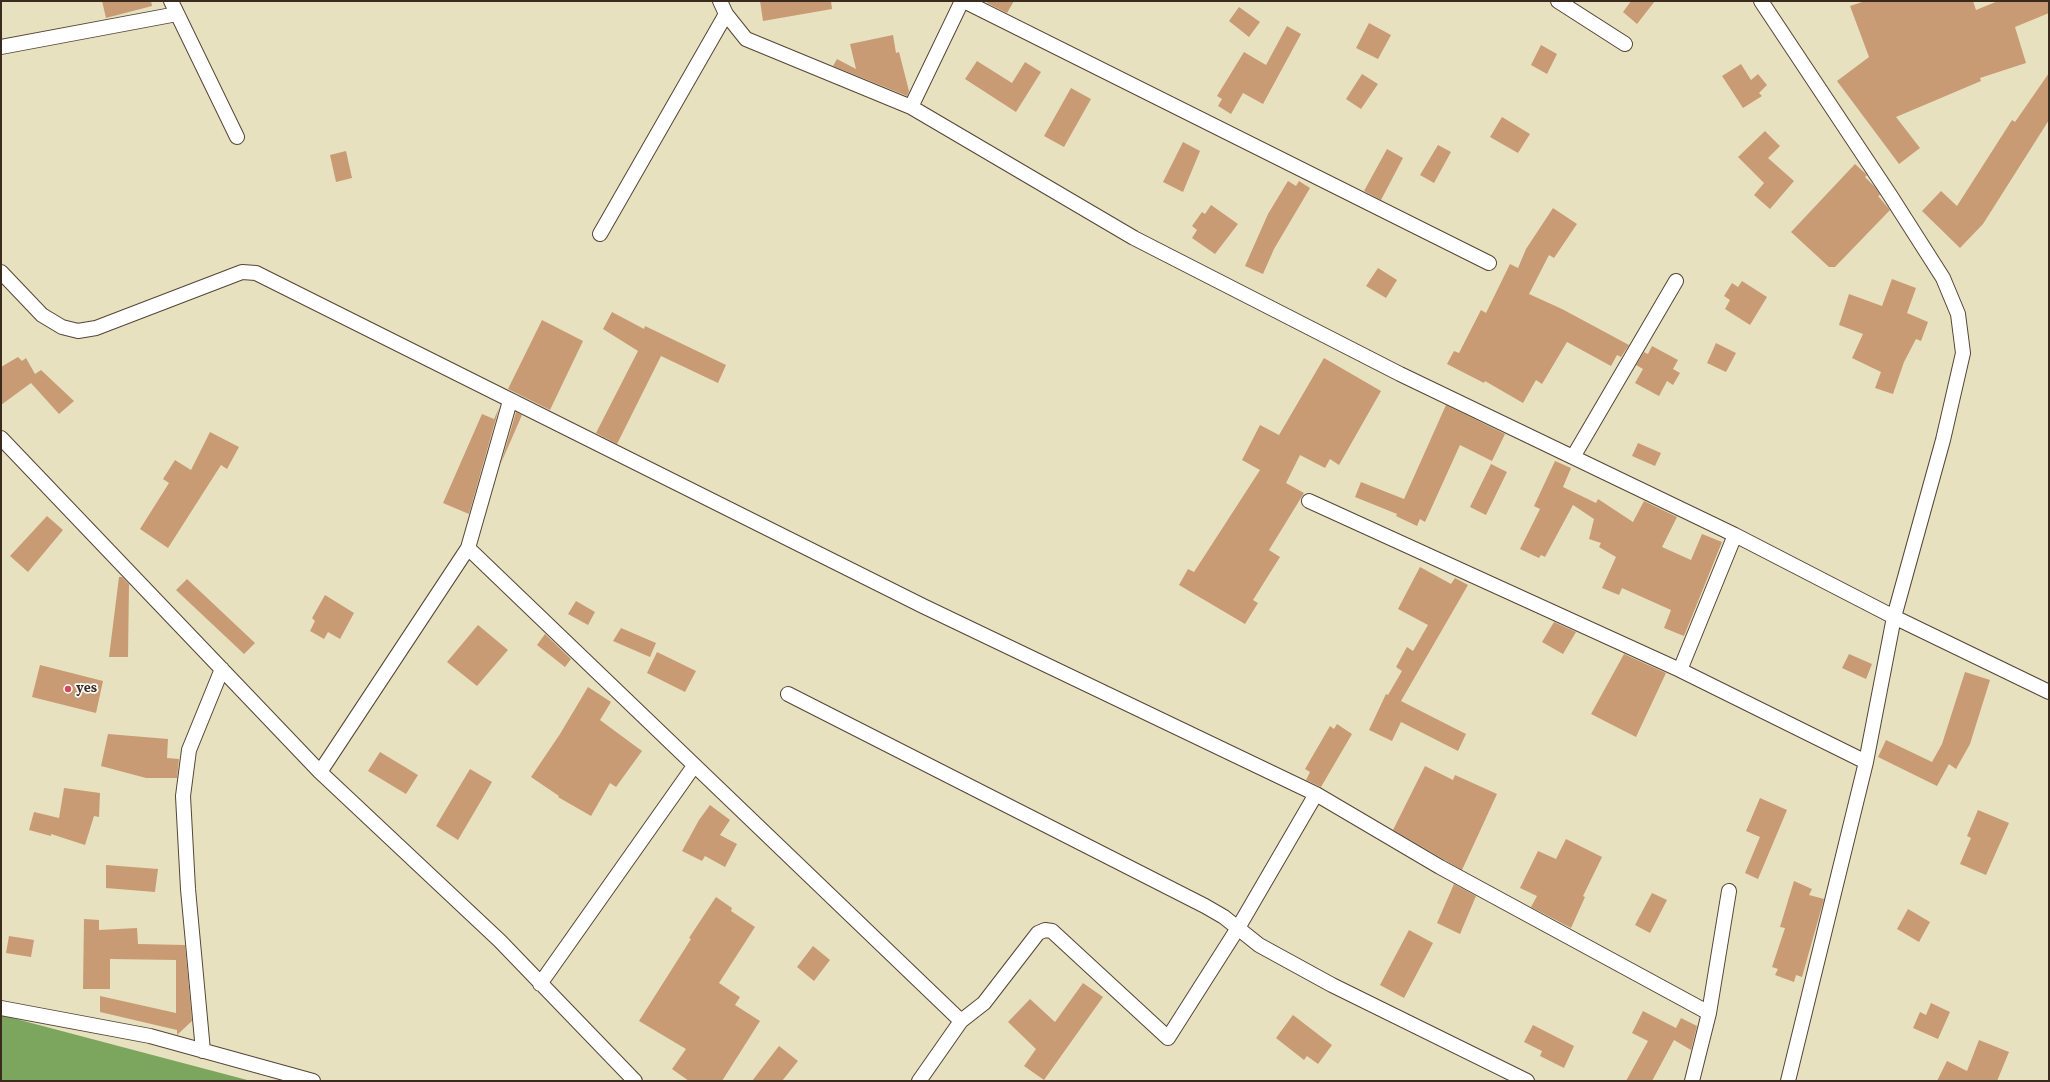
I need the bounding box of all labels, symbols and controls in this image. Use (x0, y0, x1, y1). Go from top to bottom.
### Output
place label: yes (76, 681, 97, 697)
marker: yes (63, 684, 73, 694)

